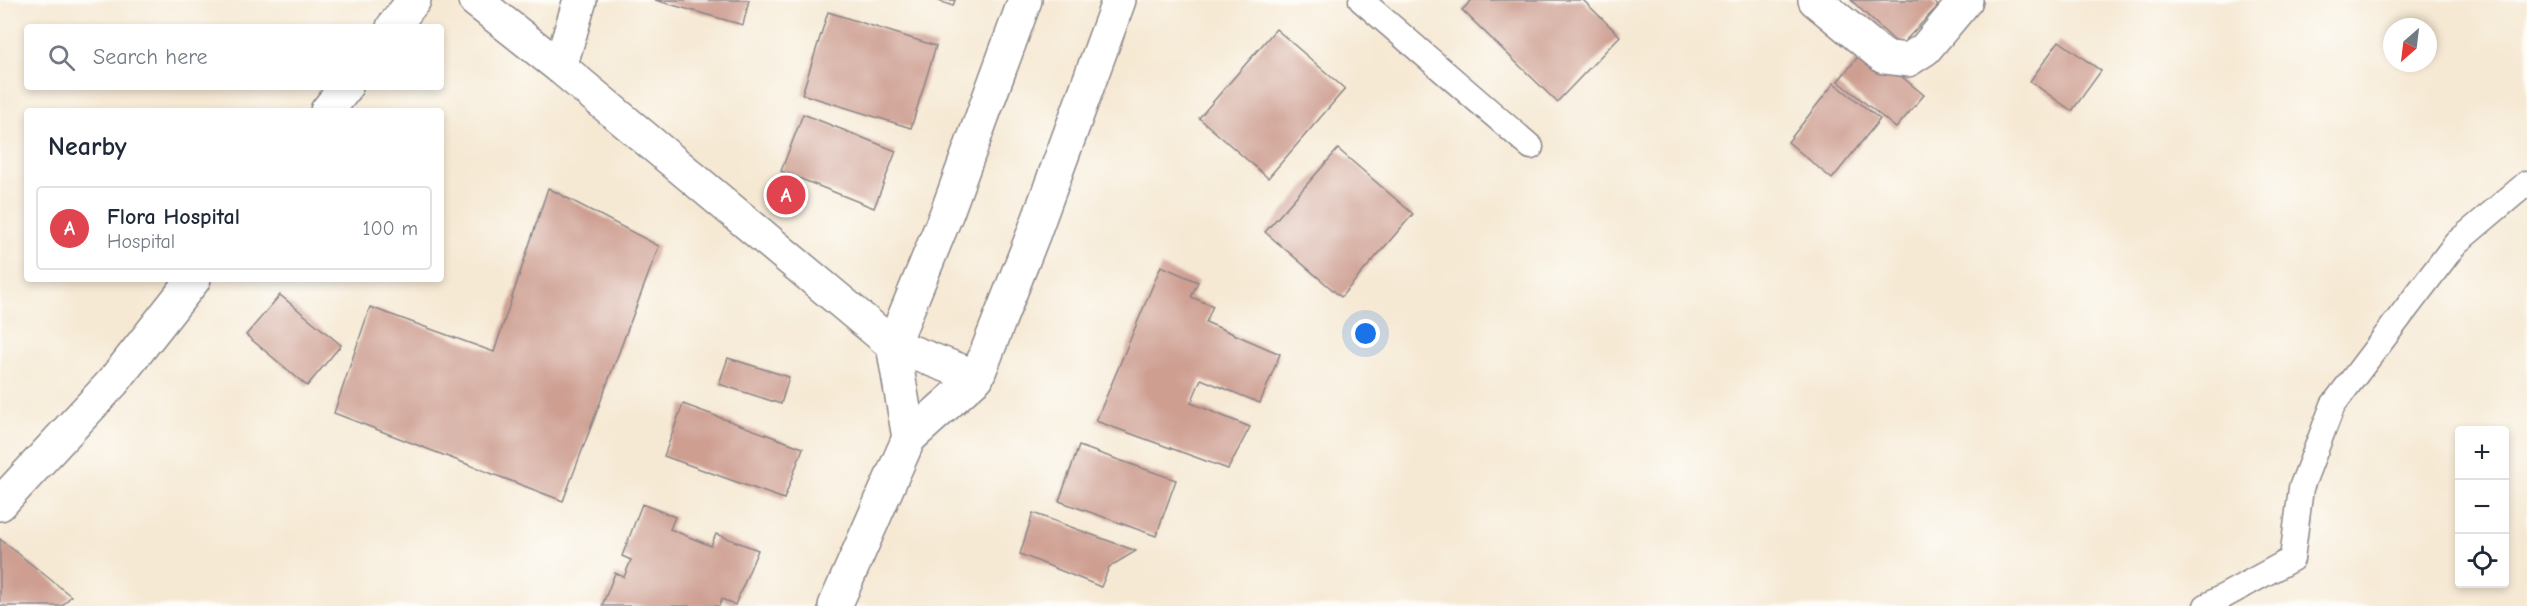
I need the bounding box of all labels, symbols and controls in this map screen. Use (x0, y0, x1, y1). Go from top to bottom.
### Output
north arrow (2383, 18, 2437, 72)
search box (24, 24, 444, 90)
icon: search (45, 41, 78, 74)
text: Search here (93, 44, 208, 70)
text: Nearby (48, 132, 127, 162)
pin: A (766, 172, 806, 218)
text: Flora Hospital (107, 204, 240, 230)
text: A (64, 217, 75, 240)
text: 100 m (363, 217, 418, 240)
text: Hospital (107, 230, 175, 253)
your location (1351, 319, 1380, 348)
map controls (2455, 426, 2509, 588)
button: + (2455, 426, 2509, 480)
button: − (2455, 480, 2509, 534)
button: locate (2455, 534, 2509, 588)

